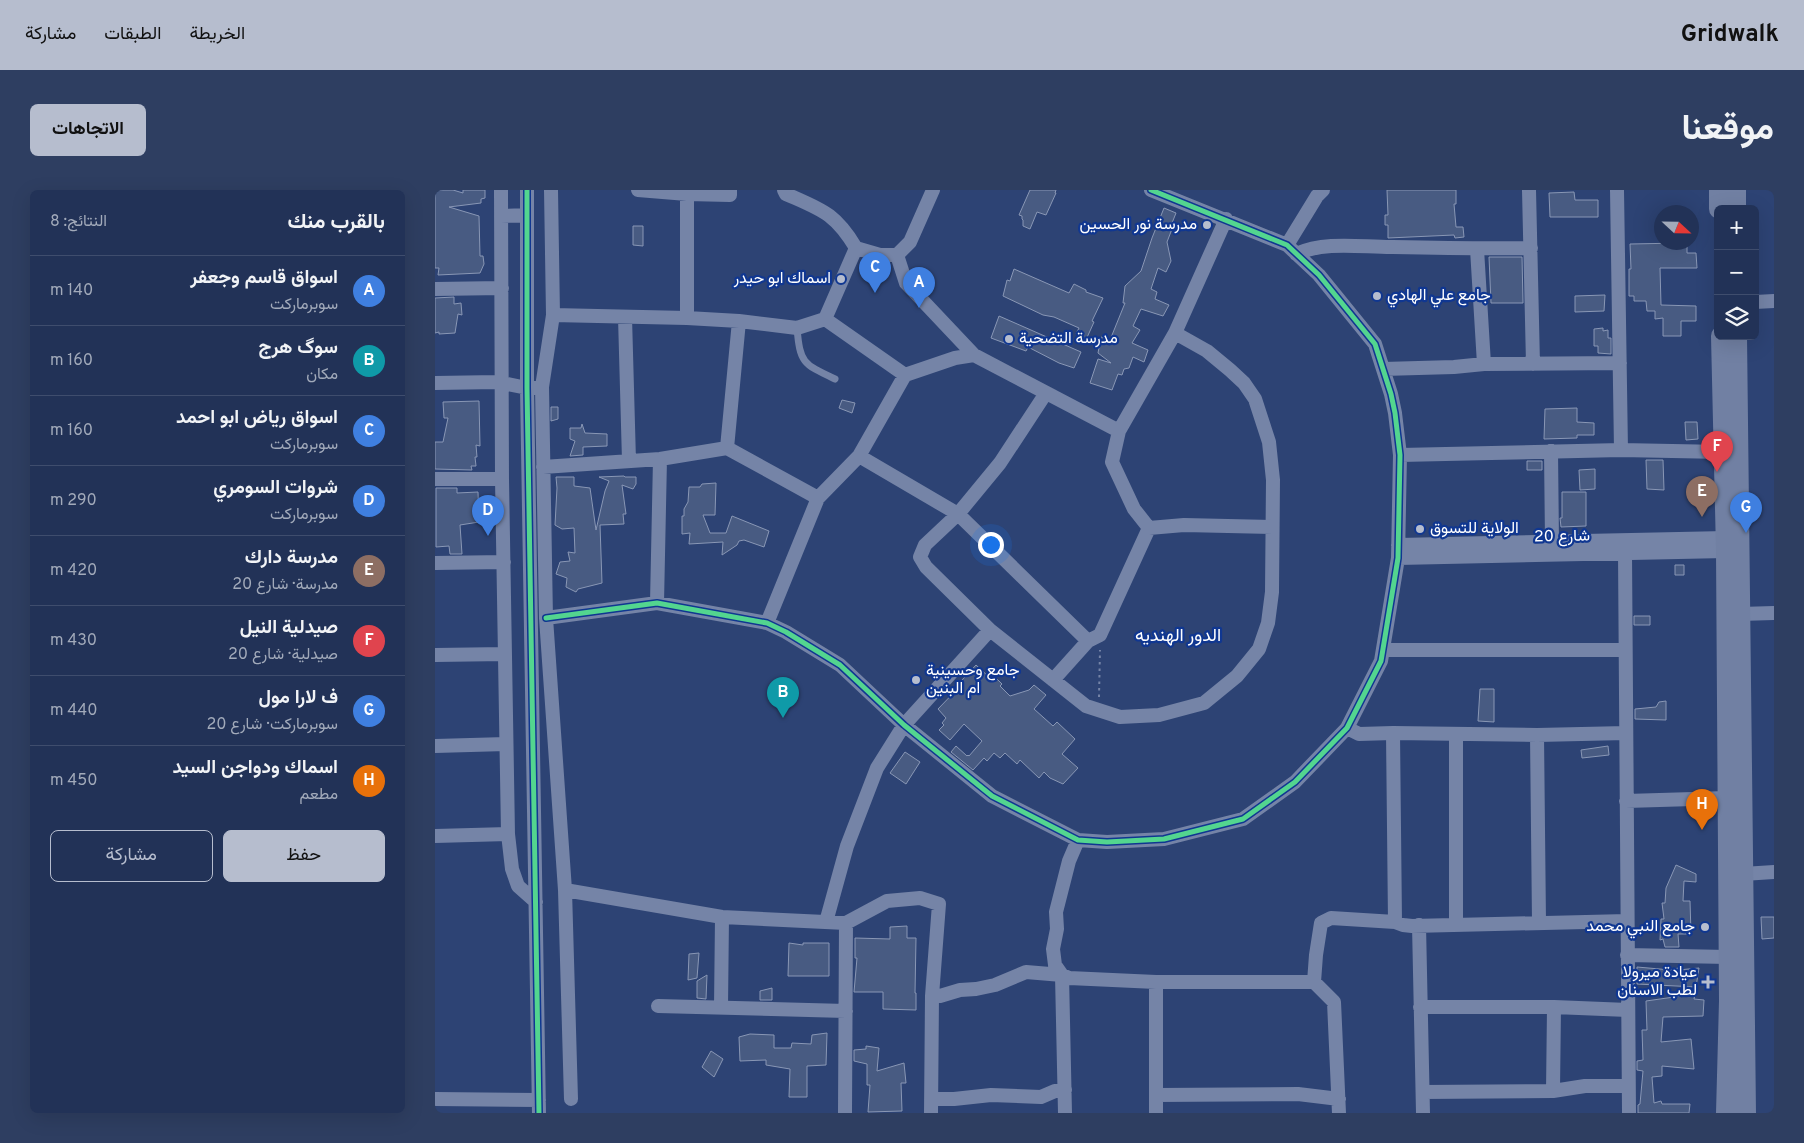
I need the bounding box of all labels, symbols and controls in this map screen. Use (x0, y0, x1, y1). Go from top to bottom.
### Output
text: Gridwalk (1681, 20, 1779, 50)
text: مشاركة (25, 23, 76, 46)
text: الطبقات (104, 23, 161, 46)
text: الخريطة (189, 23, 245, 46)
button: الاتجاهات (30, 104, 146, 156)
text: موقعنا (1681, 108, 1774, 152)
north arrow (1654, 205, 1699, 250)
map controls (1714, 205, 1759, 340)
button: + (1714, 205, 1759, 250)
text: بالقرب منك (288, 209, 385, 236)
text: النتائج: 8 (50, 212, 107, 232)
place label: مدرسة نور الحسين (1080, 215, 1197, 235)
marker: مدرسة نور الحسين (1201, 219, 1213, 231)
button: − (1714, 250, 1759, 295)
pin: C (859, 252, 891, 293)
text: اسواق قاسم وجعفر (190, 266, 338, 290)
pin: A (903, 267, 935, 308)
place label: اسماك ابو حيدر (733, 269, 831, 289)
marker: اسماك ابو حيدر (835, 273, 847, 285)
text: 140 m (50, 281, 93, 301)
text: A (363, 281, 375, 301)
place label: جامع علي الهادي (1387, 286, 1491, 308)
marker: جامع علي الهادي (1371, 290, 1383, 302)
text: سوبرماركت (270, 295, 338, 315)
button: layers (1714, 295, 1759, 340)
place label: مدرسة التضحية (1019, 329, 1118, 349)
marker: مدرسة التضحية (1003, 333, 1015, 345)
text: سوگ هرج (258, 336, 338, 360)
text: 160 m (50, 351, 93, 371)
text: B (363, 351, 375, 371)
text: مكان (306, 365, 338, 385)
text: اسواق رياض ابو احمد (176, 406, 338, 430)
text: 160 m (50, 421, 93, 441)
text: C (364, 421, 374, 441)
pin: F (1701, 431, 1733, 472)
text: سوبرماركت (270, 435, 338, 455)
text: شروات السومري (213, 476, 338, 500)
pin: E (1686, 476, 1718, 517)
text: 290 m (50, 491, 97, 511)
text: D (363, 491, 375, 511)
pin: G (1730, 492, 1762, 533)
pin: D (472, 495, 504, 536)
text: سوبرماركت (270, 505, 338, 525)
place label: الولاية للتسوق (1430, 519, 1519, 539)
marker: الولاية للتسوق (1414, 523, 1426, 535)
street label: شارع 20 (1534, 527, 1590, 547)
your location (978, 532, 1004, 558)
text: مدرسة دارك (245, 546, 338, 570)
text: 420 m (50, 561, 97, 581)
text: E (364, 561, 374, 581)
text: مدرسة · شارع 20 (232, 575, 338, 595)
text: صيدلية النيل (240, 616, 338, 640)
district label: الدور الهنديه (1135, 625, 1221, 648)
text: 430 m (50, 631, 97, 651)
text: F (364, 631, 374, 651)
text: صيدلية · شارع 20 (228, 645, 338, 665)
place label: جامع وحسينية ام البنين (926, 661, 1020, 699)
marker: جامع وحسينية ام البنين (910, 674, 922, 686)
pin: B (767, 677, 799, 718)
text: ف لارا مول (258, 686, 338, 710)
text: 440 m (50, 701, 97, 721)
text: G (364, 701, 374, 721)
text: سوبرماركت · شارع 20 (206, 715, 338, 735)
text: اسماك ودواجن السيد (172, 756, 338, 780)
text: 450 m (50, 771, 97, 791)
text: H (363, 771, 375, 791)
text: مطعم (299, 785, 338, 805)
pin: H (1686, 789, 1718, 830)
button: مشاركة (50, 830, 213, 882)
button: حفظ (223, 830, 385, 882)
place label: جامع النبي محمد (1586, 917, 1695, 939)
marker: جامع النبي محمد (1699, 921, 1711, 933)
place label: عيادة ميرولا لطب الاسنان (1617, 963, 1697, 1001)
marker: عيادة ميرولا لطب الاسنان (1701, 975, 1715, 989)

